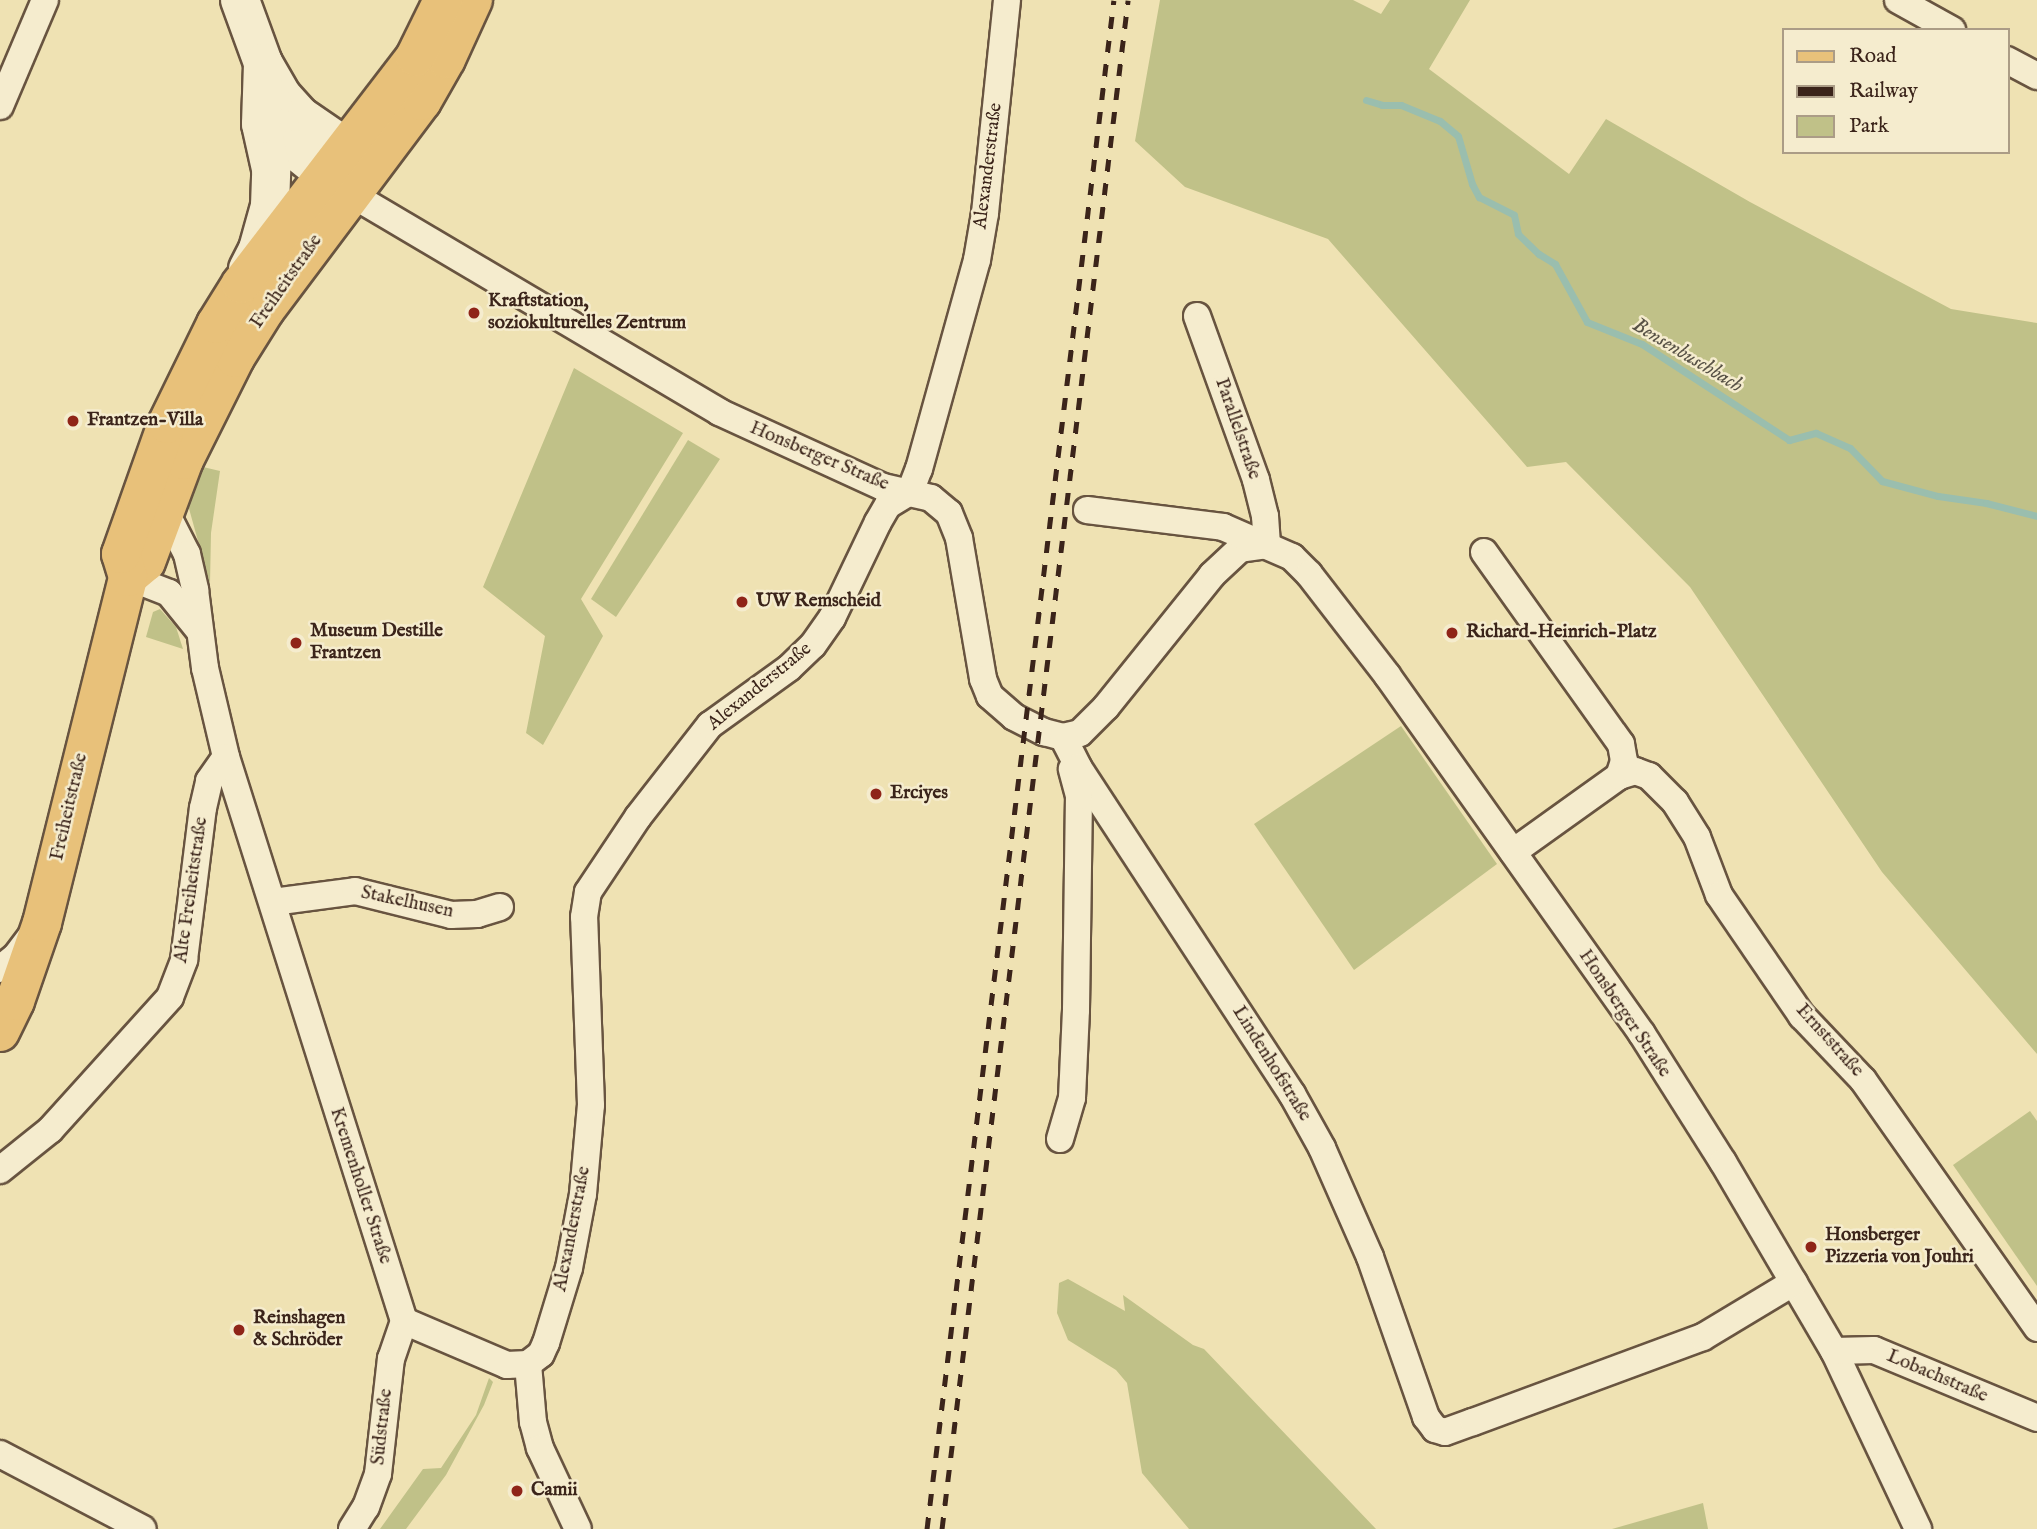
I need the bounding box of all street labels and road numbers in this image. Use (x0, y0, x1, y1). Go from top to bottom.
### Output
street label: Alexanderstraße (970, 102, 1008, 230)
street label: Freiheitstraße (246, 230, 328, 334)
street label: Parallelstraße (1209, 375, 1265, 483)
street label: Honsberger Straße (746, 417, 892, 497)
street label: Alexanderstraße (703, 638, 817, 736)
street label: Freiheitstraße (47, 751, 93, 863)
street label: Alte Freiheitstraße (170, 816, 214, 964)
street label: Stakelhusen (359, 882, 455, 924)
street label: Honsberger Straße (1573, 946, 1675, 1082)
street label: Ernststraße (1790, 1000, 1868, 1082)
street label: Lindenhofstraße (1226, 1002, 1316, 1126)
street label: Kremenholler Straße (324, 1105, 396, 1267)
street label: Alexanderstraße (550, 1164, 596, 1294)
street label: Lobachstraße (1883, 1346, 1991, 1408)
street label: Südstraße (368, 1388, 398, 1466)

